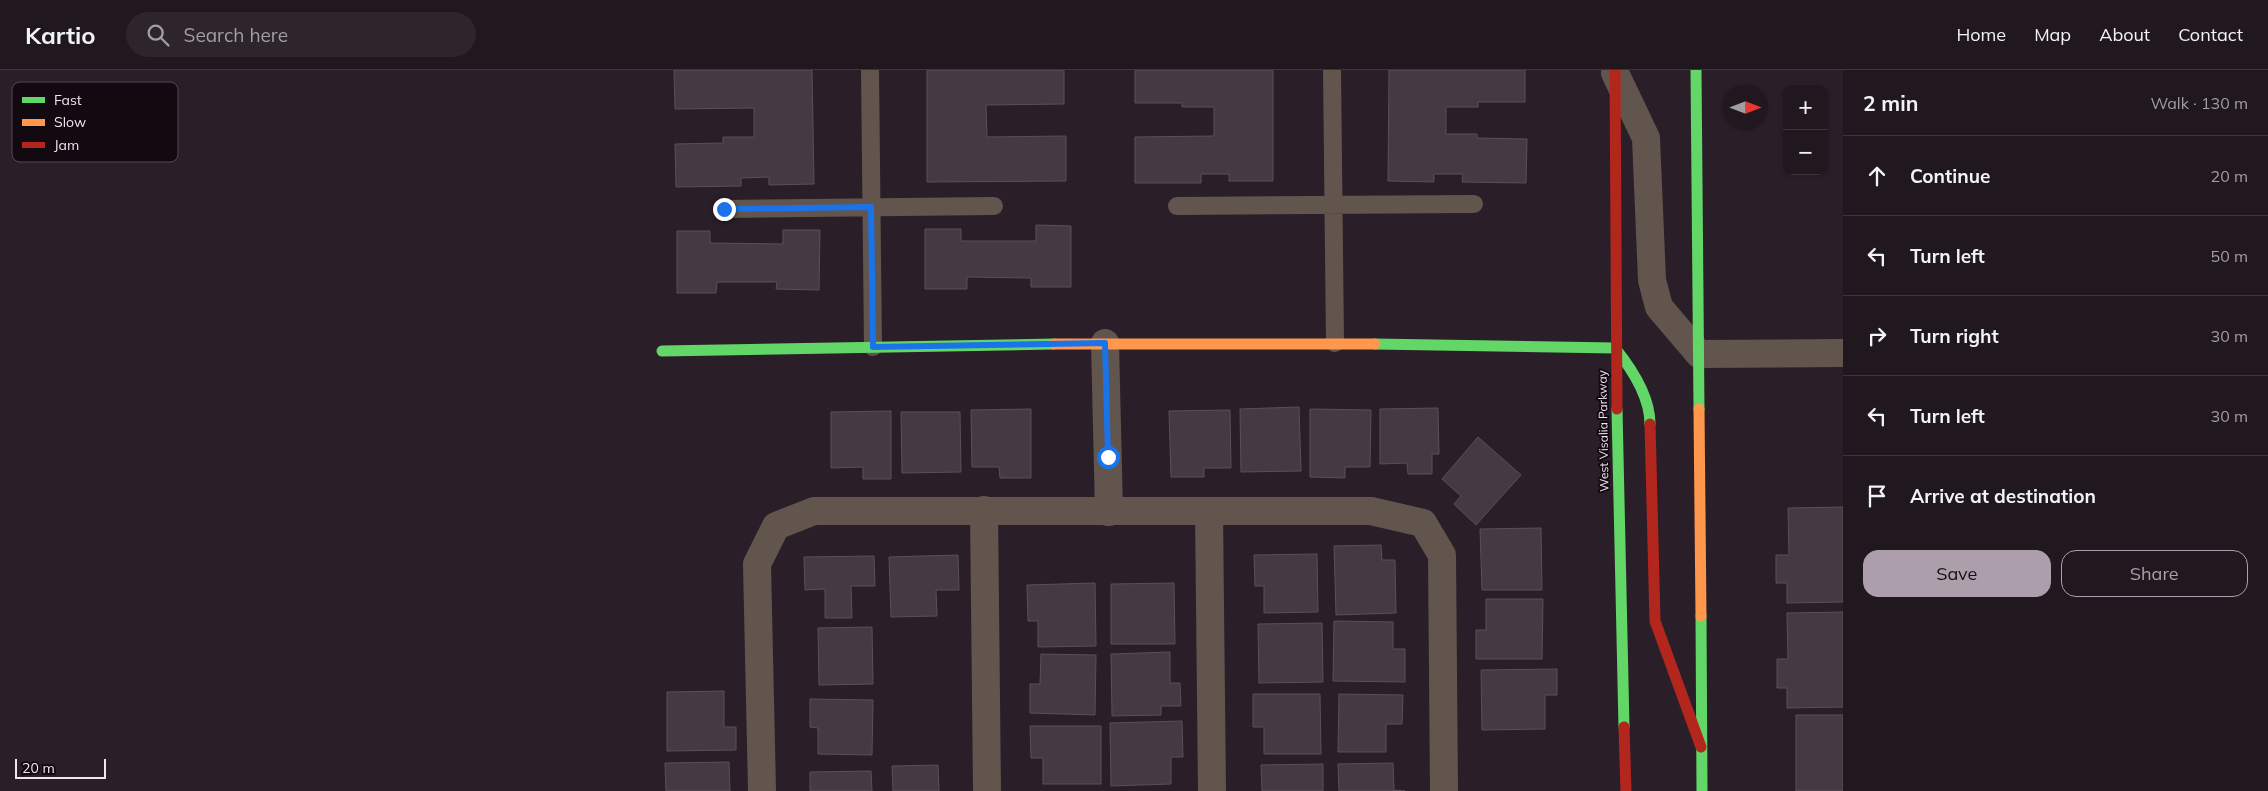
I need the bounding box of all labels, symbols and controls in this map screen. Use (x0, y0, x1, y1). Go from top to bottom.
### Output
search box (126, 12, 476, 57)
text: Kartio (25, 20, 96, 50)
icon: search (144, 21, 172, 49)
text: Search here (184, 23, 288, 47)
text: Home (1956, 23, 2006, 46)
text: Map (2034, 23, 2071, 46)
text: About (2099, 23, 2150, 46)
text: Contact (2178, 23, 2243, 46)
legend (12, 82, 178, 162)
north arrow (1723, 85, 1768, 130)
map controls (1783, 85, 1828, 175)
button: + (1783, 85, 1828, 130)
text: 2 min (1863, 90, 1918, 116)
text: Fast (54, 91, 82, 109)
text: Walk · 130 m (2150, 93, 2248, 113)
text: Slow (54, 113, 86, 131)
button: − (1783, 130, 1828, 175)
text: Jam (54, 136, 79, 154)
icon: ahead (1863, 162, 1891, 190)
text: Continue (1910, 164, 1990, 188)
text: 20 m (2211, 166, 2248, 186)
route end (713, 198, 736, 221)
icon: left (1863, 242, 1891, 270)
text: Turn left (1910, 244, 1985, 268)
text: 50 m (2211, 246, 2248, 266)
icon: right (1863, 322, 1891, 350)
text: Turn right (1910, 324, 1999, 348)
text: 30 m (2211, 326, 2248, 346)
street label: West Visalia Parkway (1594, 369, 1612, 492)
icon: left (1863, 402, 1891, 430)
text: Turn left (1910, 404, 1985, 428)
text: 30 m (2211, 406, 2248, 426)
route start (1097, 446, 1120, 469)
icon: arrive (1863, 482, 1891, 510)
text: Arrive at destination (1910, 484, 2096, 508)
button: Save (1863, 550, 2051, 597)
button: Share (2061, 550, 2248, 597)
scale bar (15, 756, 106, 779)
text: 20 m (22, 759, 55, 777)

